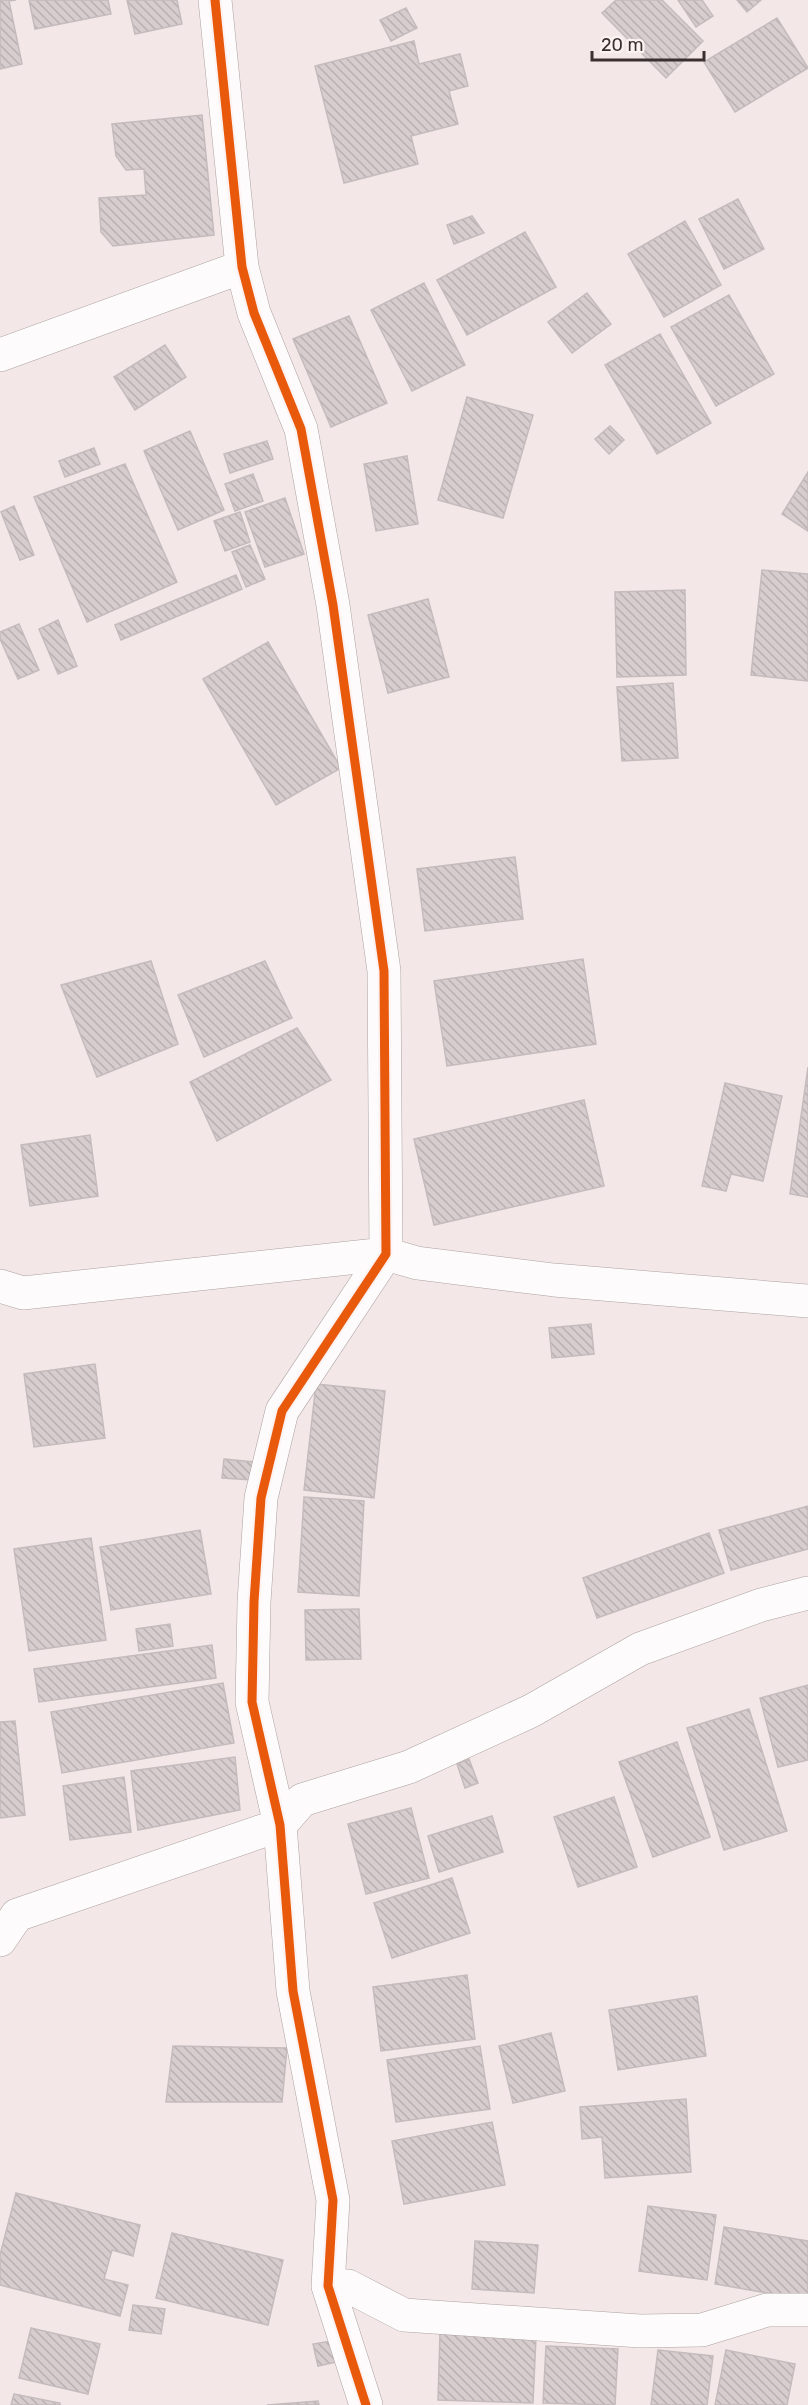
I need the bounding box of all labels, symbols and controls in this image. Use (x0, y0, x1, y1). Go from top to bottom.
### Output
scale bar (592, 24, 704, 62)
text: 20 m (601, 34, 643, 56)

